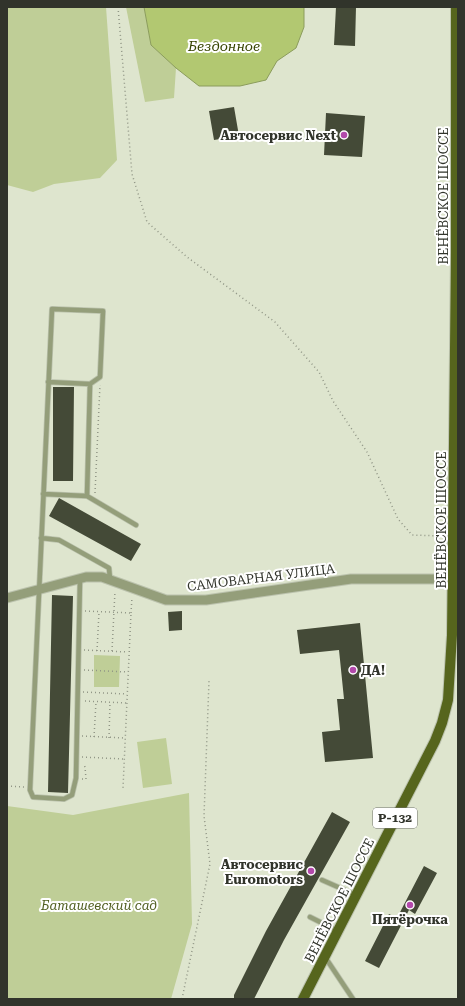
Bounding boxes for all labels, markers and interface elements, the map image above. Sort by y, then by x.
water label: Бездонное [187,38,260,54]
street label: ВЕНЁВСКОЕ ШОССЕ [436,127,451,265]
place label: Автосервис Next [220,128,337,143]
marker: Автосервис Next [339,130,349,140]
street label: ВЕНЁВСКОЕ ШОССЕ [434,451,449,589]
street label: САМОВАРНАЯ УЛИЦА [186,561,336,594]
place label: ДА! [361,663,385,678]
marker: ДА! [348,665,358,675]
road number: Р-132 [373,808,417,828]
street label: ВЕНЁВСКОЕ ШОССЕ [302,836,377,965]
place label: Автосервис Euromotors [221,857,304,887]
marker: Автосервис Euromotors [306,866,316,876]
park label: Баташевский сад [40,898,157,913]
marker: Пятёрочка [405,900,415,910]
place label: Пятёрочка [372,912,448,927]

